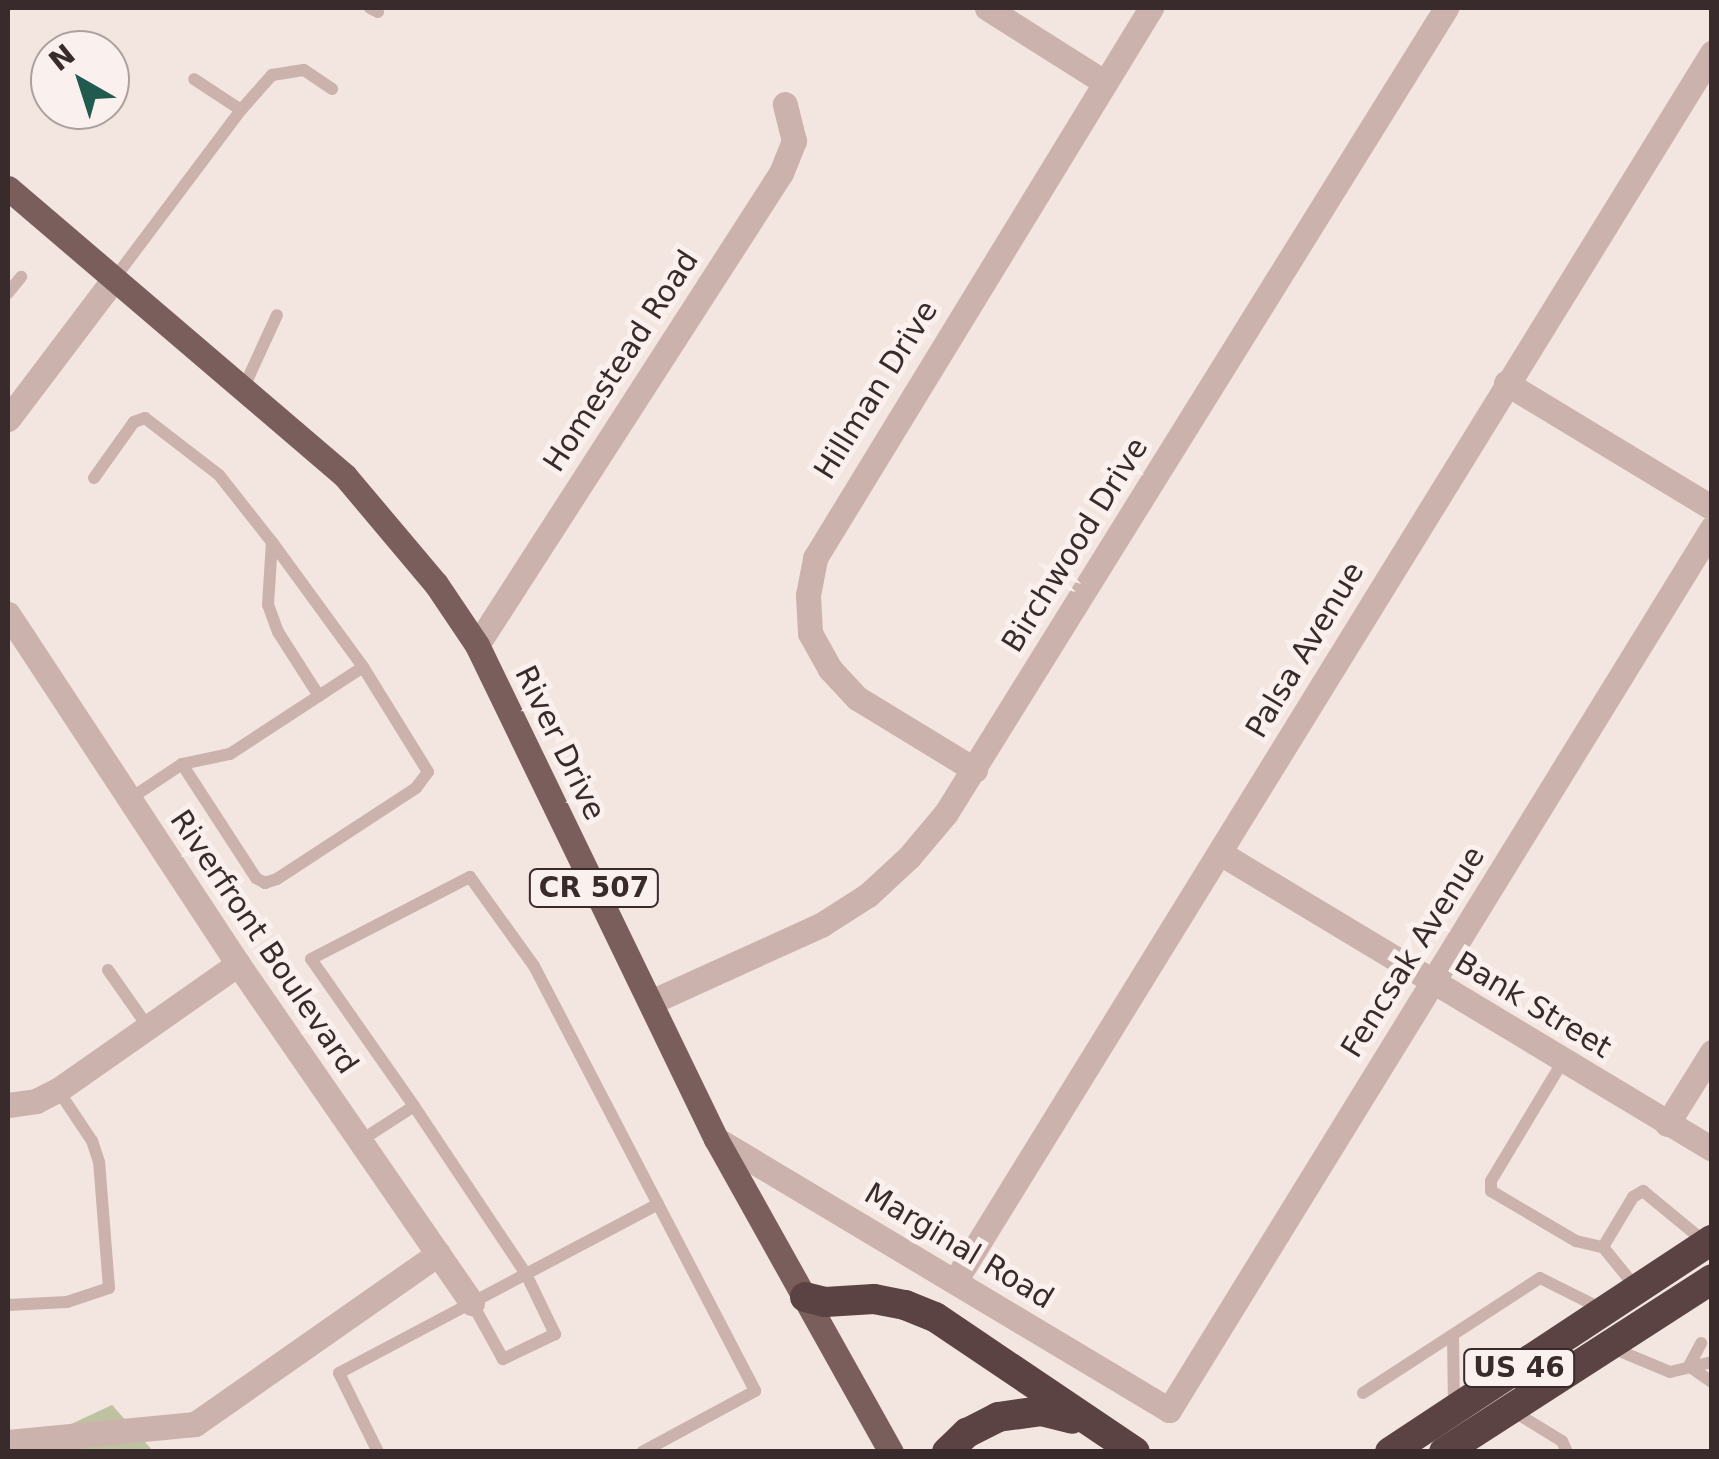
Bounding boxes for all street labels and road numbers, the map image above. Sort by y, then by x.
street label: Homestead Road [536,244,706,478]
street label: Hillman Drive [807,294,945,486]
street label: Birchwood Drive [995,431,1155,659]
street label: Palsa Avenue [1238,556,1372,744]
street label: River Drive [507,660,613,826]
street label: Riverfront Boulevard [162,803,366,1081]
street label: Fencsak Avenue [1334,840,1492,1064]
road number: CR 507 [526,865,662,911]
street label: Bank Street [1448,944,1618,1066]
street label: Marginal Road [858,1175,1060,1317]
road number: US 46 [1462,1345,1576,1391]

